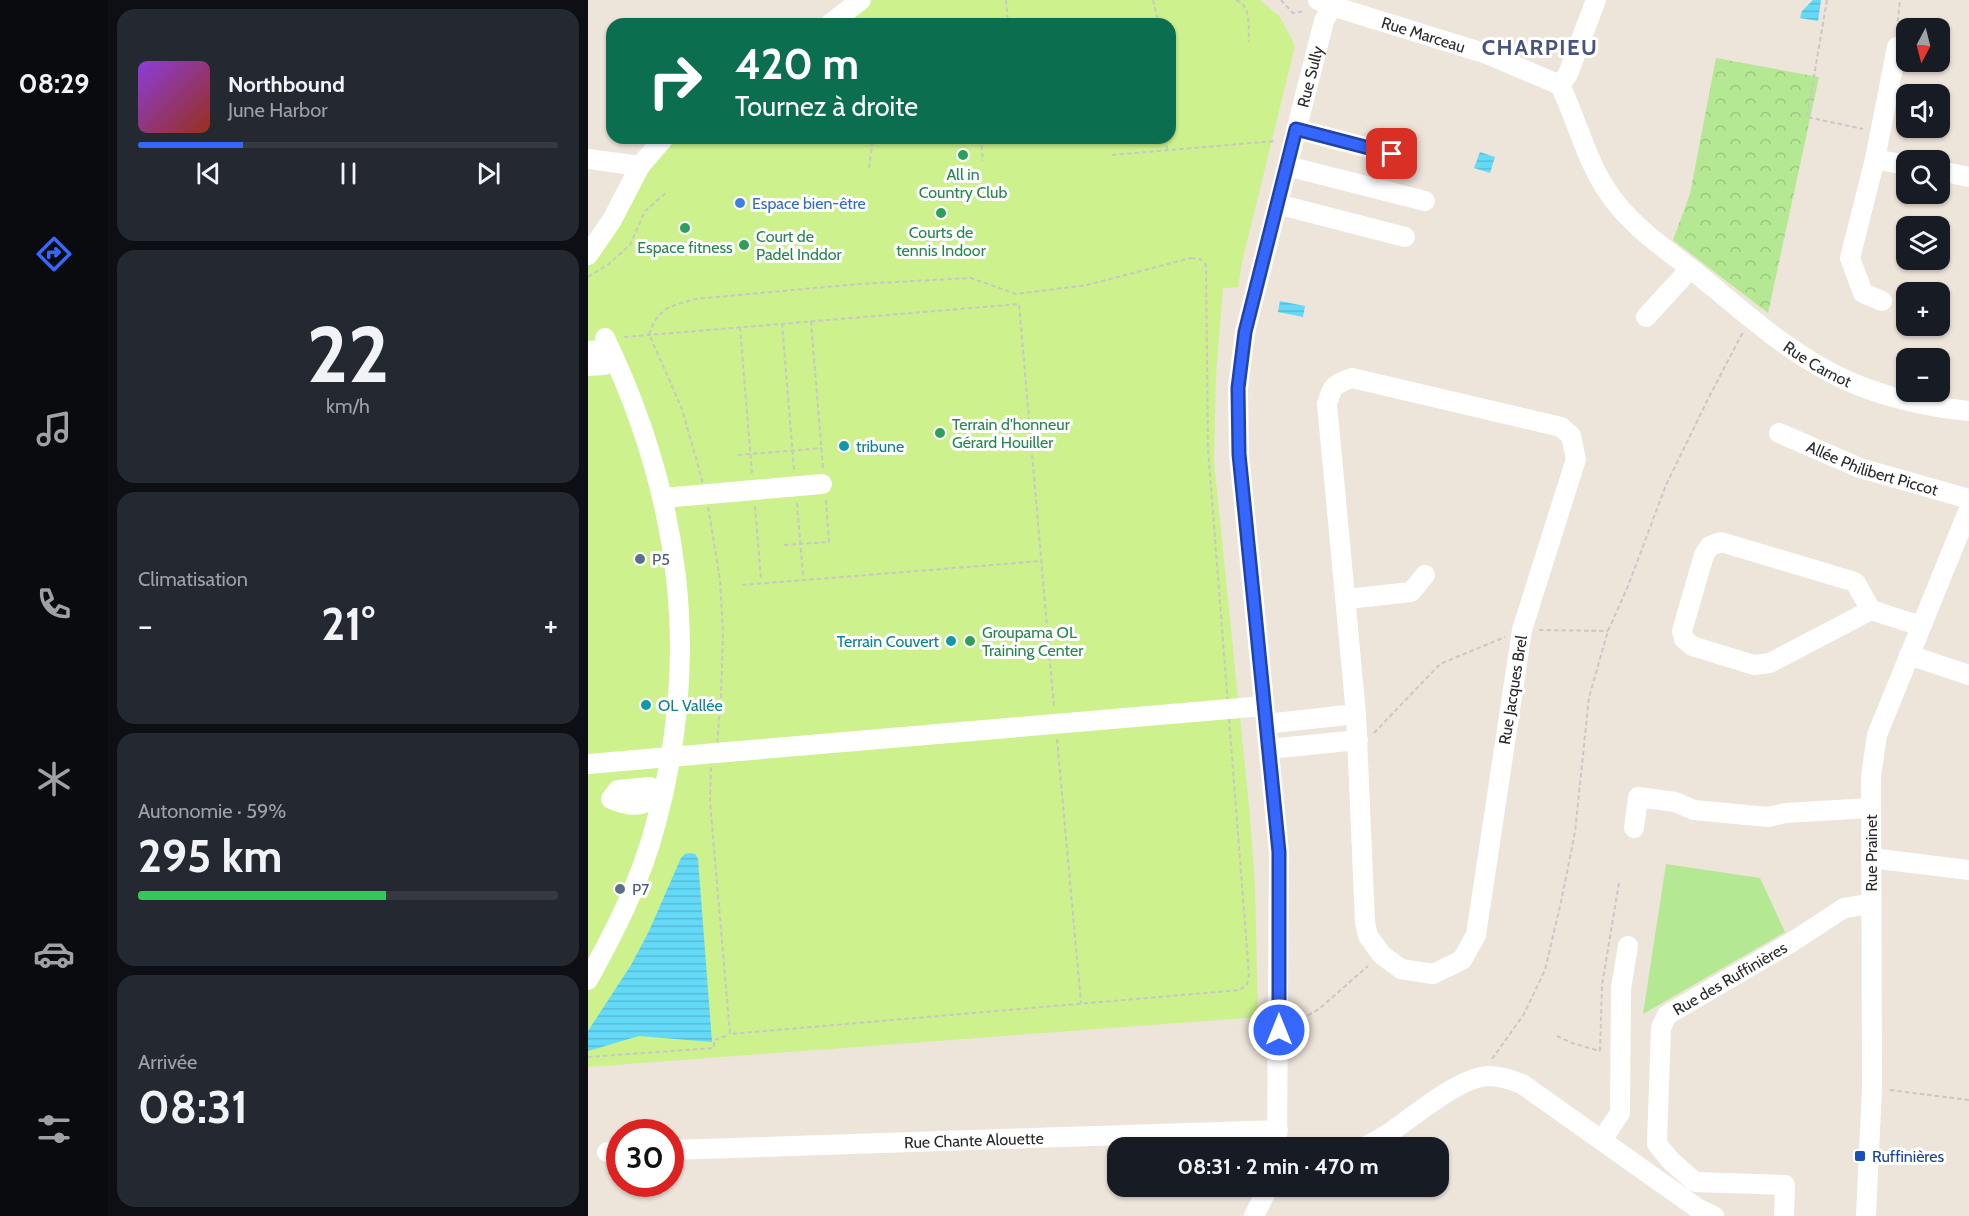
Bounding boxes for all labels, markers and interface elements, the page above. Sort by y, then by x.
street label: Rue Marceau [1379,12,1468,56]
north arrow [1896,18,1950,72]
map controls [1896,18,1950,402]
district label: CHARPIEU [1482,34,1598,61]
text: 420 m [735,38,859,90]
icon: right [636,42,714,120]
street label: Rue Sully [1293,44,1327,109]
text: 08:29 [19,67,89,100]
text: Northbound [228,71,345,98]
button: sound [1896,84,1950,138]
text: Tournez à droite [735,90,918,123]
text: June Harbor [228,98,328,122]
pin [1366,128,1417,179]
icon: arrive [1375,137,1408,170]
marker: All in Country Club [956,148,970,162]
button: search [1896,150,1950,204]
icon: previous [192,157,225,190]
icon: pause [332,157,365,190]
icon: next [472,157,505,190]
place label: All in Country Club [919,165,1007,202]
place label: Espace bien-être [752,194,866,213]
marker: Espace bien-être [733,196,747,210]
marker: Courts de tennis Indoor [934,206,948,220]
button: layers [1896,216,1950,270]
marker: Espace fitness [678,221,692,235]
place label: Courts de tennis Indoor [896,223,987,260]
place label: Court de Padel Inddor [756,227,842,264]
icon: directions [33,233,75,275]
place label: Espace fitness [637,238,733,257]
marker: Court de Padel Inddor [737,238,751,252]
button: + [1896,282,1950,336]
text: 22 [307,307,389,402]
street label: Rue Carnot [1780,337,1855,391]
button: − [1896,348,1950,402]
text: km/h [326,394,370,418]
icon: music [33,408,75,450]
place label: Terrain d'honneur Gérard Houiller [952,415,1071,452]
marker: Terrain d'honneur Gérard Houiller [933,426,947,440]
place label: tribune [856,437,904,456]
street label: Allée Philibert Piccot [1804,437,1941,499]
marker: tribune [837,439,851,453]
place label: P5 [652,550,670,569]
marker: P5 [633,552,647,566]
text: Climatisation [138,567,248,591]
icon: phone [33,583,75,625]
text: 21° [321,597,375,651]
text: − [138,605,153,645]
text: + [543,605,558,645]
place label: Groupama OL Training Center [982,623,1084,660]
place label: Terrain Couvert [837,632,940,651]
marker: Terrain Couvert [944,634,958,648]
marker: Groupama OL Training Center [963,634,977,648]
street label: Rue Jacques Brel [1495,634,1531,746]
place label: OL Vallée [658,696,723,715]
marker: OL Vallée [639,698,653,712]
icon: climate [33,758,75,800]
text: Autonomie · 59% [138,799,286,823]
street label: Rue Prainet [1862,814,1881,892]
text: 295 km [138,829,282,883]
place label: P7 [632,880,649,899]
marker: P7 [613,882,627,896]
icon: car [33,933,75,975]
street label: Rue des Ruffinières [1669,937,1791,1019]
position arrow [1247,998,1311,1062]
text: Arrivée [138,1050,197,1074]
text: 08:31 [138,1080,248,1134]
icon: filters [33,1108,75,1150]
speed limit sign: 30 [606,1119,684,1197]
street label: Rue Chante Alouette [904,1128,1044,1152]
place label: Ruffinières [1872,1147,1944,1166]
marker: Ruffinières [1853,1149,1867,1163]
text: 08:31 · 2 min · 470 m [1177,1153,1379,1180]

